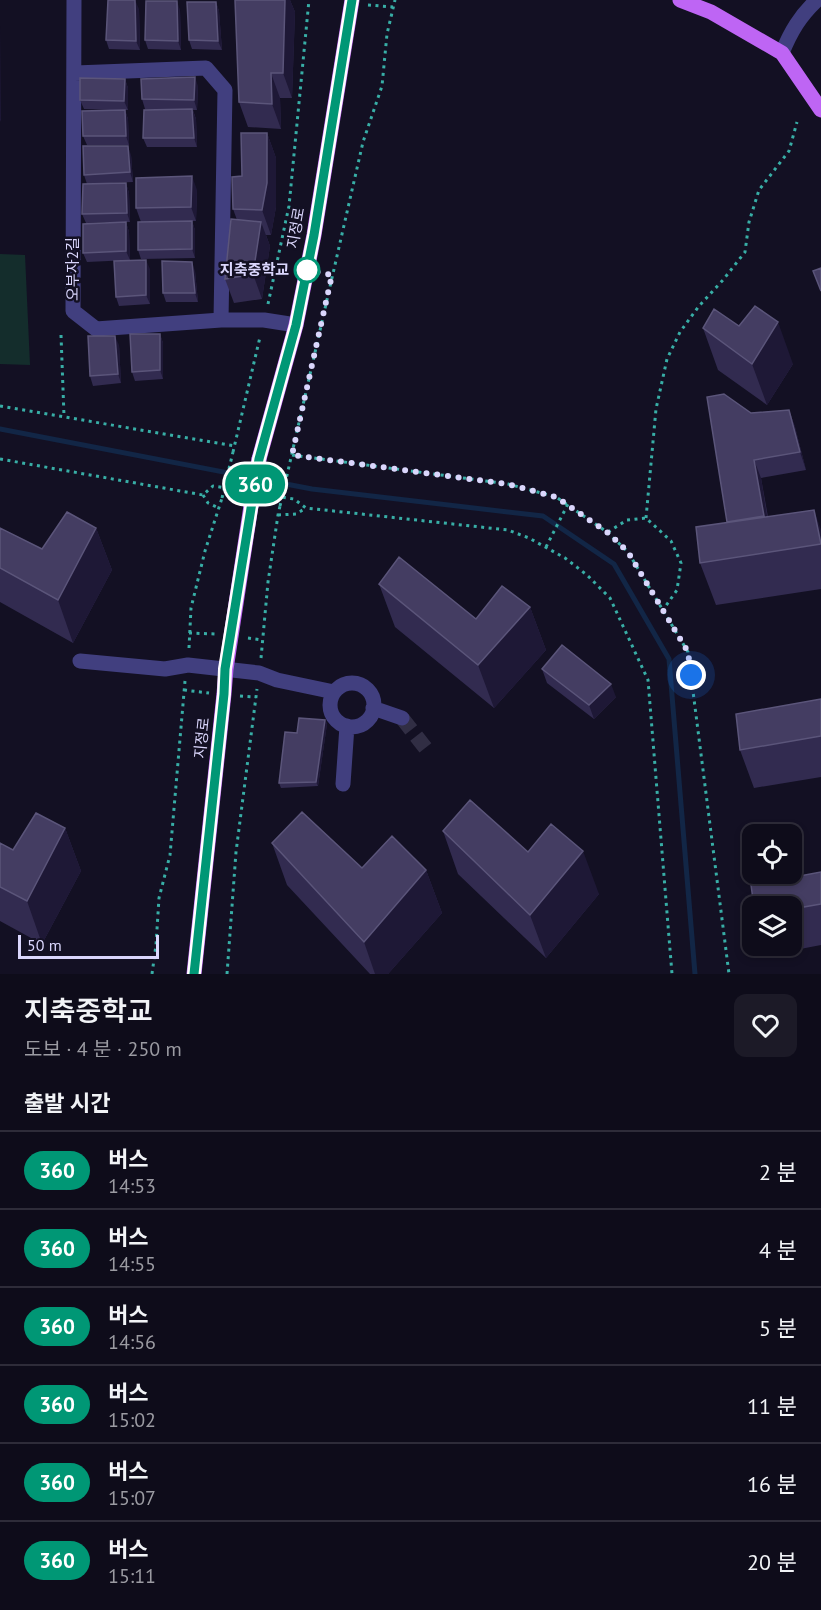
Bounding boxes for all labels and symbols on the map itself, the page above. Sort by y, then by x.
street label: 지정로 [283,206,308,250]
street label: 오부자2길 [63,237,82,301]
marker: 지축중학교 [294,257,320,283]
place label: 지축중학교 [220,260,289,279]
line badge: 360 [220,464,290,504]
your location [676,660,706,690]
street label: 지정로 [190,716,213,760]
scale bar [18,932,159,959]

